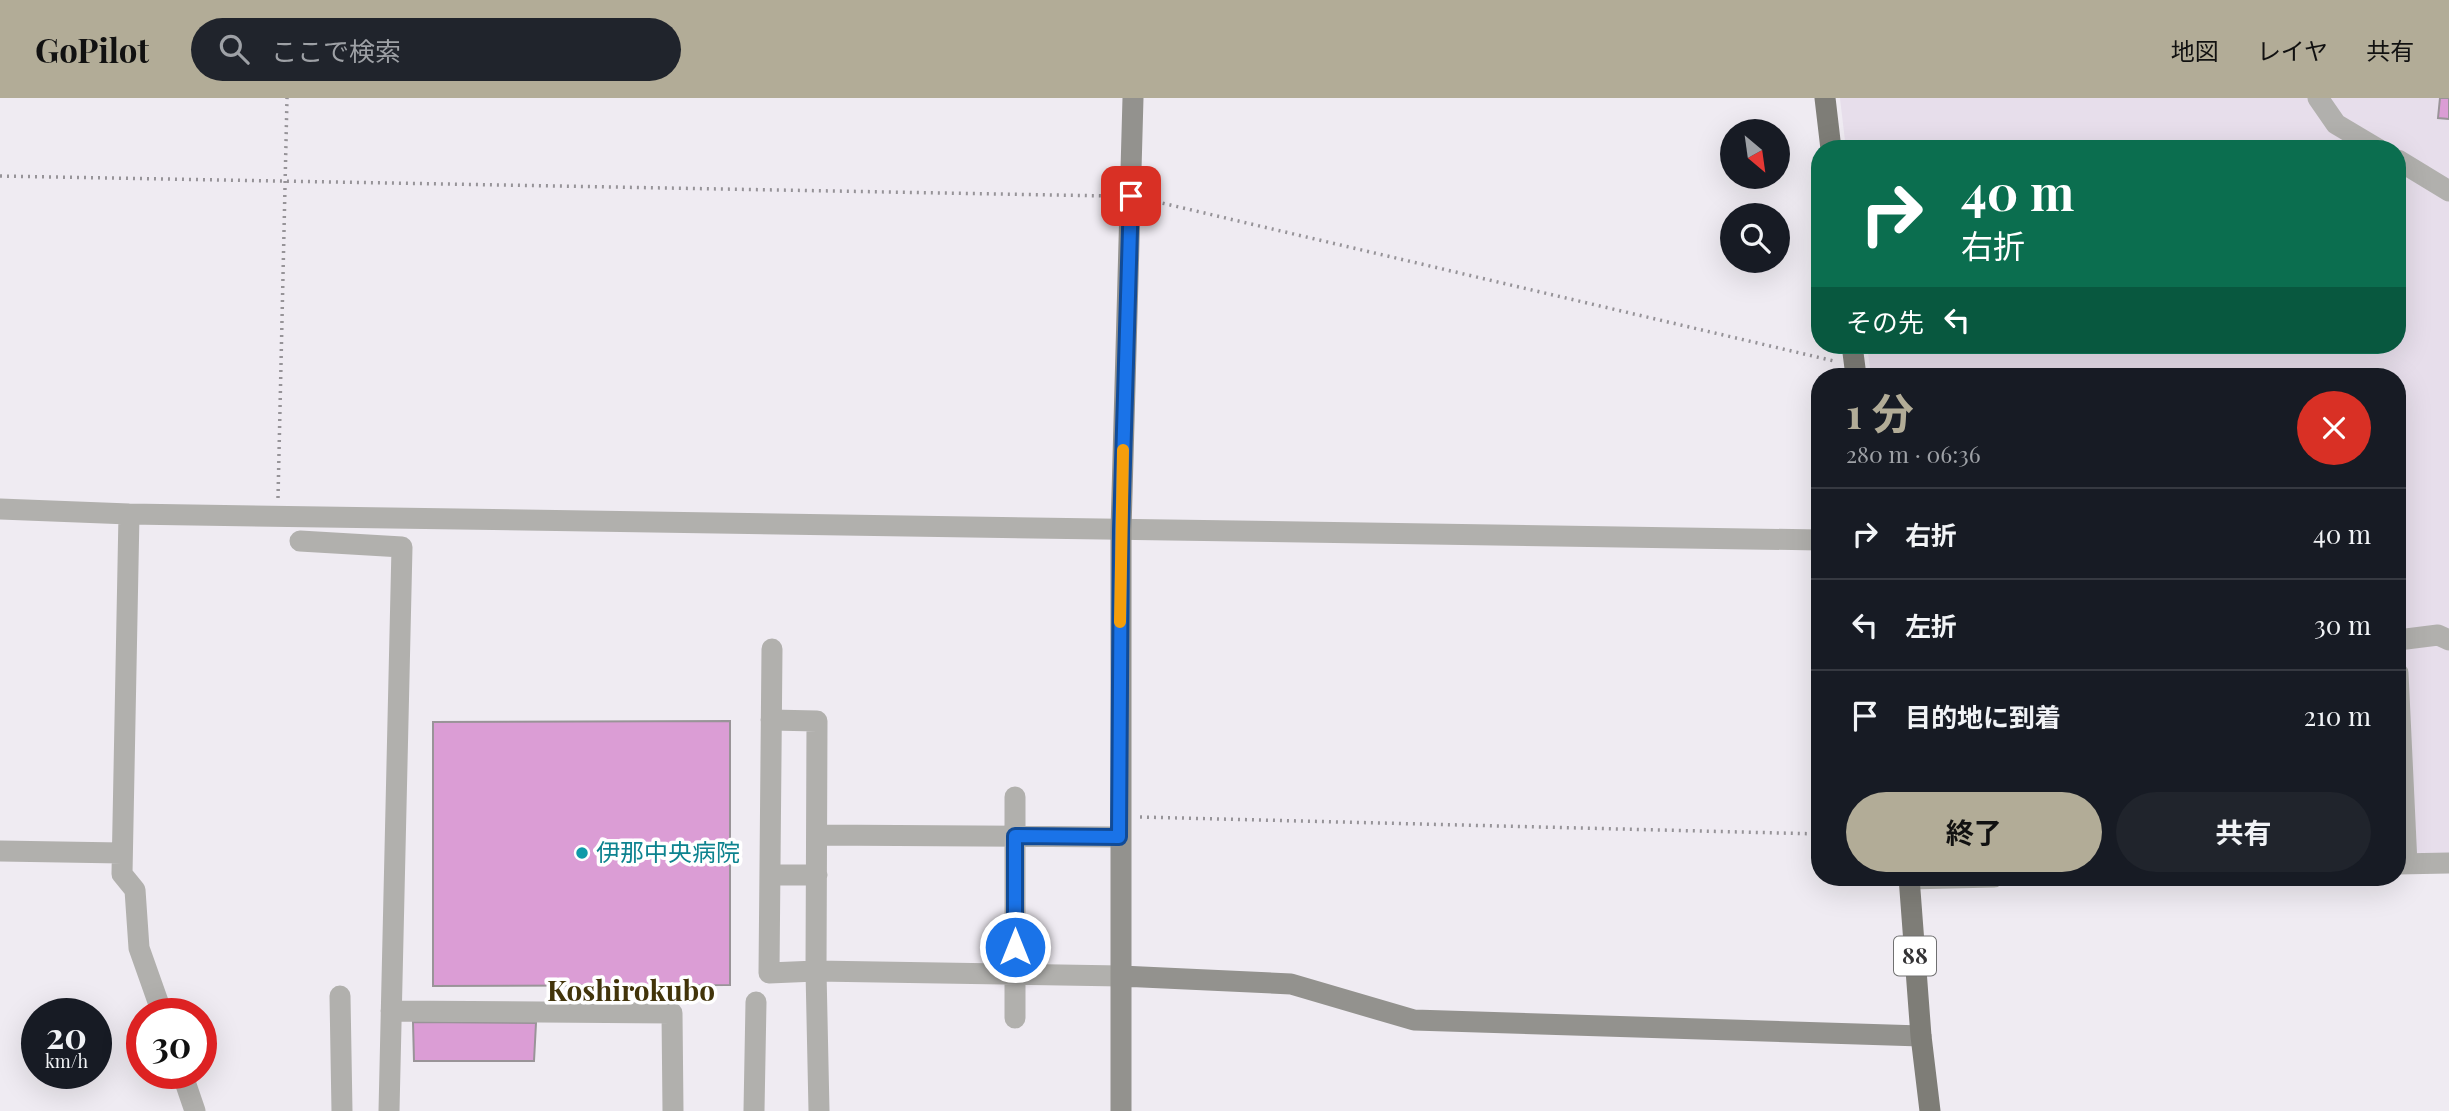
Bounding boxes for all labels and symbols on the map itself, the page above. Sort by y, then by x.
north arrow [1720,119,1790,189]
pin [1101,166,1161,226]
place label: 伊那中央病院 [596,835,740,867]
marker: 伊那中央病院 [574,845,590,861]
position arrow [978,910,1052,984]
road number: 88 [1894,936,1936,976]
district label: Koshirokubo [547,971,715,1008]
speed limit sign: 30 [126,998,217,1089]

